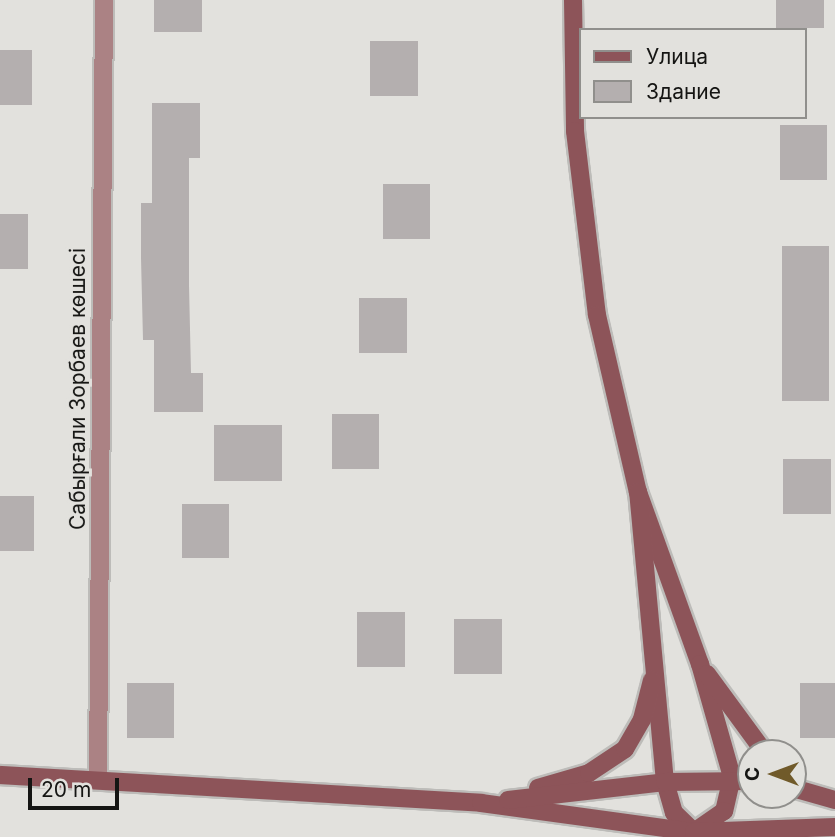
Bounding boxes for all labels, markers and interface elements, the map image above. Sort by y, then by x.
legend [580,28,807,119]
text: Улица [646,44,708,69]
text: Здание [646,79,721,104]
street label: Сабырғали Зорбаев көшесі [65,248,91,530]
north arrow [737,739,807,809]
scale bar [32,764,122,808]
text: С [741,767,764,781]
text: 20 m [41,777,91,802]

